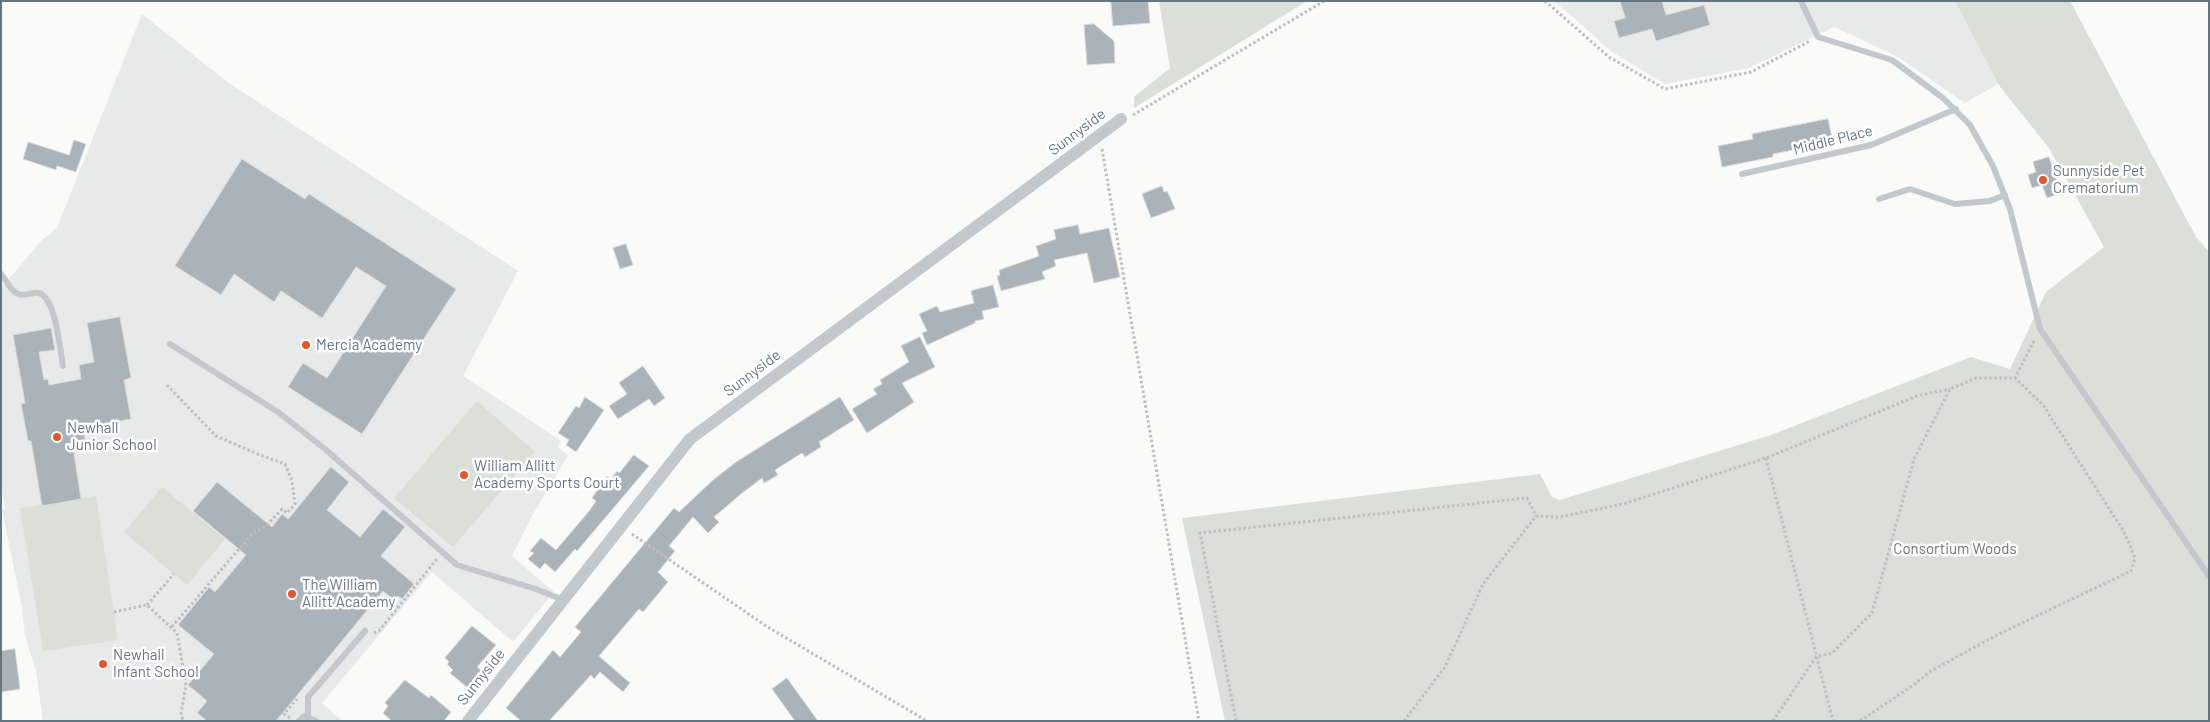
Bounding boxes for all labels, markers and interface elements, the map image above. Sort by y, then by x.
street label: Sunnyside [1045,105,1109,159]
street label: Middle Place [1791,121,1875,159]
place label: Sunnyside Pet Crematorium [2053,162,2144,197]
marker: Sunnyside Pet Crematorium [2037,174,2049,186]
place label: Mercia Academy [316,336,422,354]
marker: Mercia Academy [300,339,312,351]
street label: Sunnyside [720,346,784,400]
place label: Newhall Junior School [67,419,157,454]
marker: Newhall Junior School [51,431,63,443]
place label: William Allitt Academy Sports Court [474,457,620,492]
marker: William Allitt Academy Sports Court [458,469,470,481]
park label: Consortium Woods [1893,540,2017,558]
place label: The William Allitt Academy [302,576,395,611]
marker: The William Allitt Academy [286,588,298,600]
street label: Sunnyside [453,645,509,709]
place label: Newhall Infant School [113,646,199,681]
marker: Newhall Infant School [97,658,109,670]

